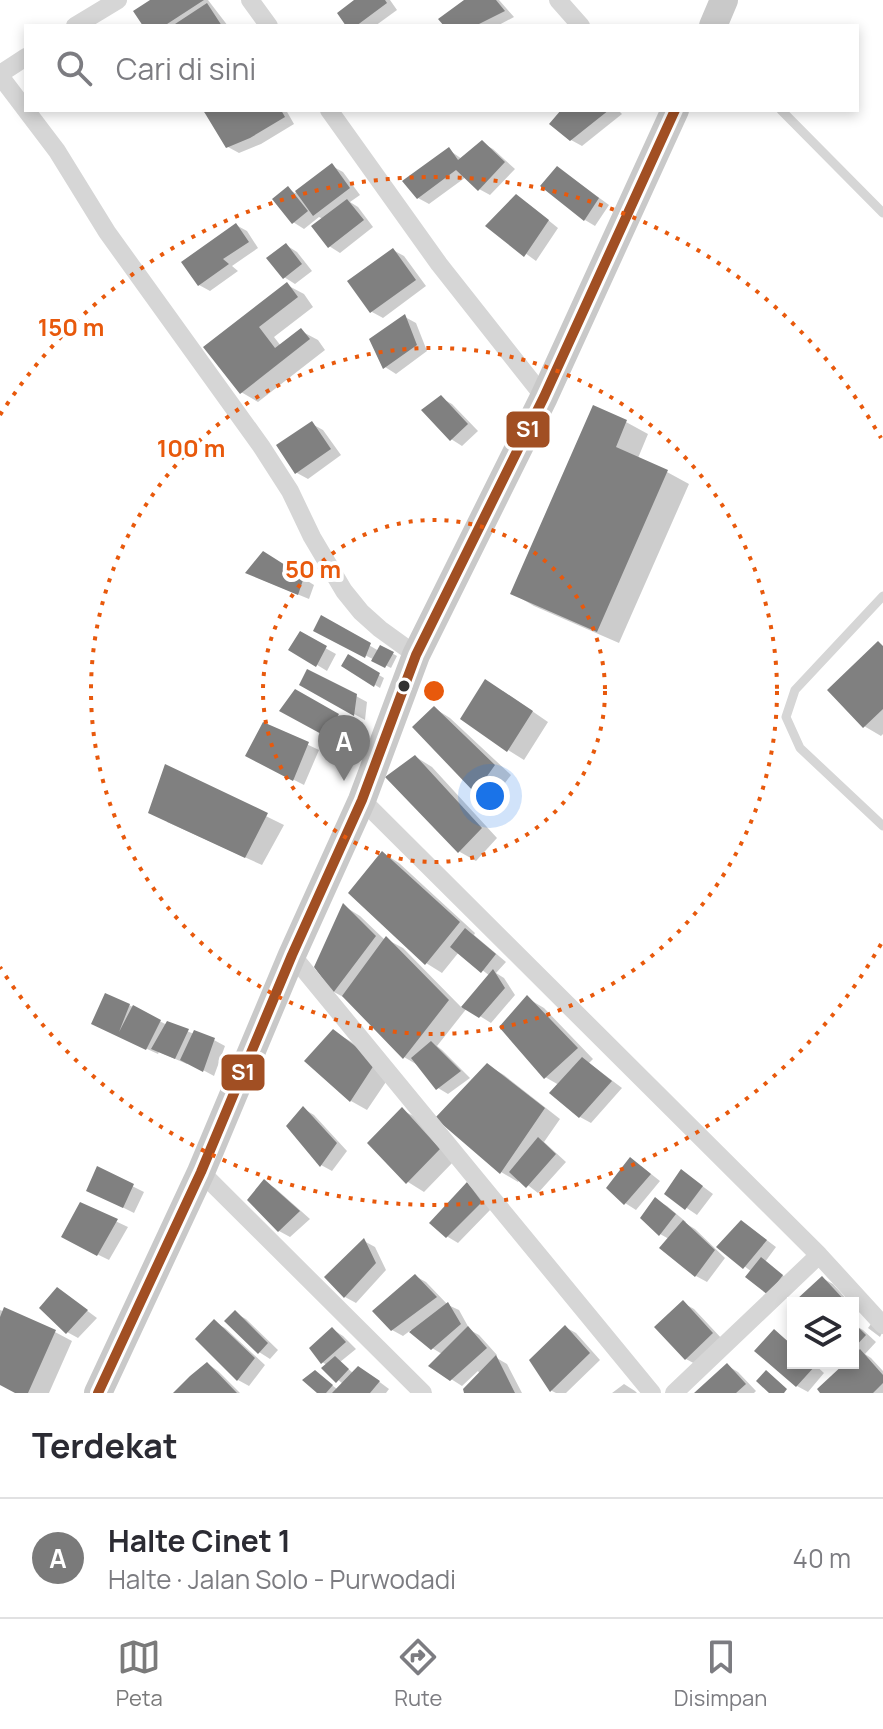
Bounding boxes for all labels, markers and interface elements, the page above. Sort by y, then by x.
search box [24,24,859,112]
icon: search [52,46,96,90]
text: Cari di sini [116,48,256,89]
text: 150 m [38,310,104,343]
line badge: S1 [505,410,551,449]
text: S1 [516,414,540,444]
text: 100 m [157,431,225,464]
text: 50 m [285,552,341,585]
centre of rings [420,677,448,705]
unlabelled marker [396,678,412,694]
pin: A [318,715,370,781]
your location [470,776,510,816]
line badge: S1 [220,1053,266,1092]
text: S1 [231,1057,255,1087]
map controls [787,1297,859,1369]
button: layers [787,1297,859,1369]
text: Terdekat [32,1422,178,1468]
text: Halte Cinet 1 [108,1520,291,1561]
text: A [49,1540,67,1576]
text: 40 m [793,1540,851,1576]
text: Halte · Jalan Solo - Purwodadi [108,1561,456,1597]
tab: Peta [116,1635,163,1713]
tab: Rute [394,1635,442,1713]
tab: Disimpan [674,1635,767,1713]

